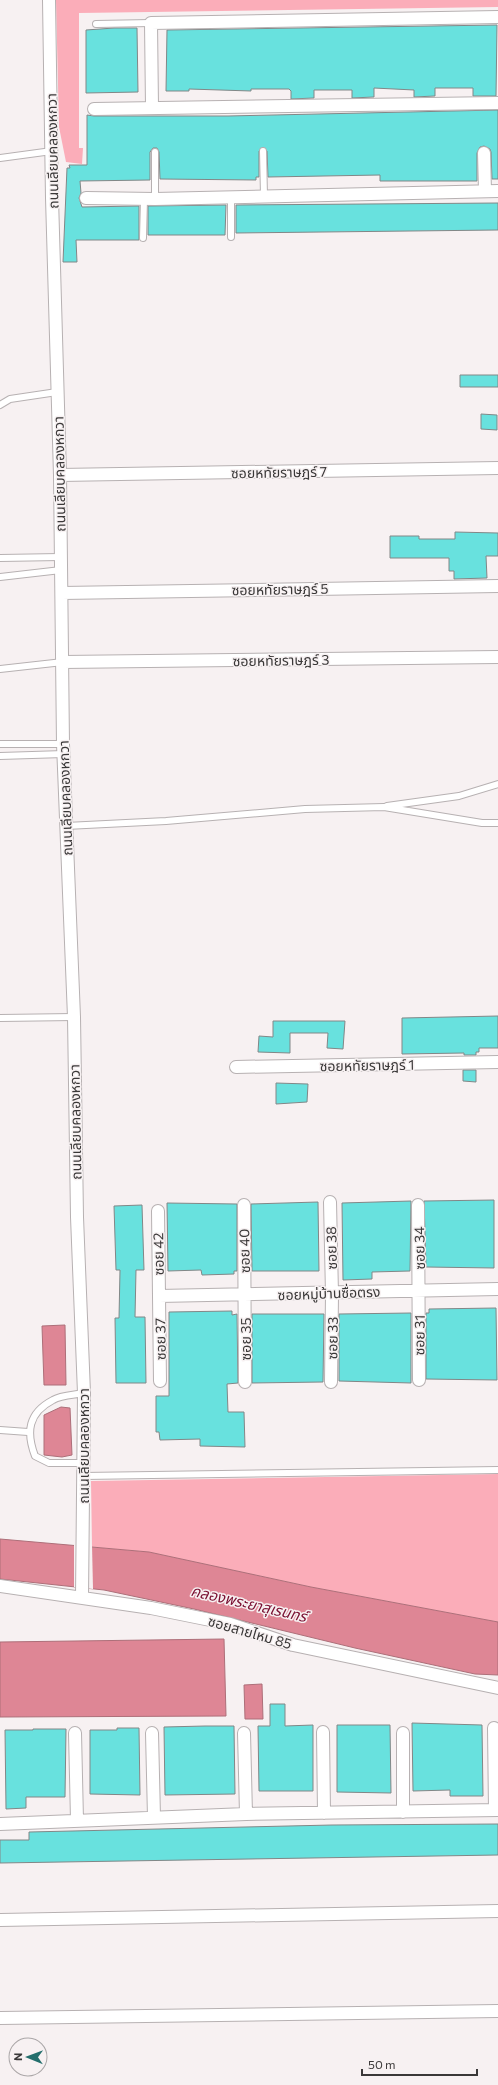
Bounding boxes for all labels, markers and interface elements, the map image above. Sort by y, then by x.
street label: ถนนเลียบคลองหกวา [42,93,62,209]
street label: ถนนเลียบคลองหกวา [49,416,69,532]
street label: ซอยหทัยราษฎร์ 7 [231,463,327,481]
street label: ซอยหทัยราษฎร์ 5 [232,580,328,598]
street label: ซอยหทัยราษฎร์ 3 [233,651,329,669]
street label: ถนนเลียบคลองหกวา [54,740,76,856]
street label: ซอยหทัยราษฎร์ 1 [320,1056,414,1074]
street label: ถนนเลียบคลองหกวา [65,1064,85,1180]
street label: ซอย 38 [322,1226,340,1270]
street label: ซอย 34 [410,1226,428,1270]
street label: ซอย 40 [235,1229,253,1273]
street label: ซอย 42 [149,1232,167,1276]
street label: ซอยหมู่บ้านซื่อตรง [277,1282,381,1304]
street label: ซอย 31 [410,1314,428,1356]
street label: ซอย 33 [323,1316,341,1360]
street label: ซอย 37 [151,1318,169,1360]
street label: ซอย 35 [237,1318,254,1360]
street label: ถนนเลียบคลองหกวา [75,1388,92,1504]
water label: คลองพระยาสุเรนทร์ [189,1581,312,1627]
street label: ซอยสายไหม 85 [206,1612,294,1652]
north arrow [8,2037,48,2077]
scale bar [362,2051,477,2077]
text: N [11,2053,24,2061]
text: 50 m [368,2057,396,2071]

